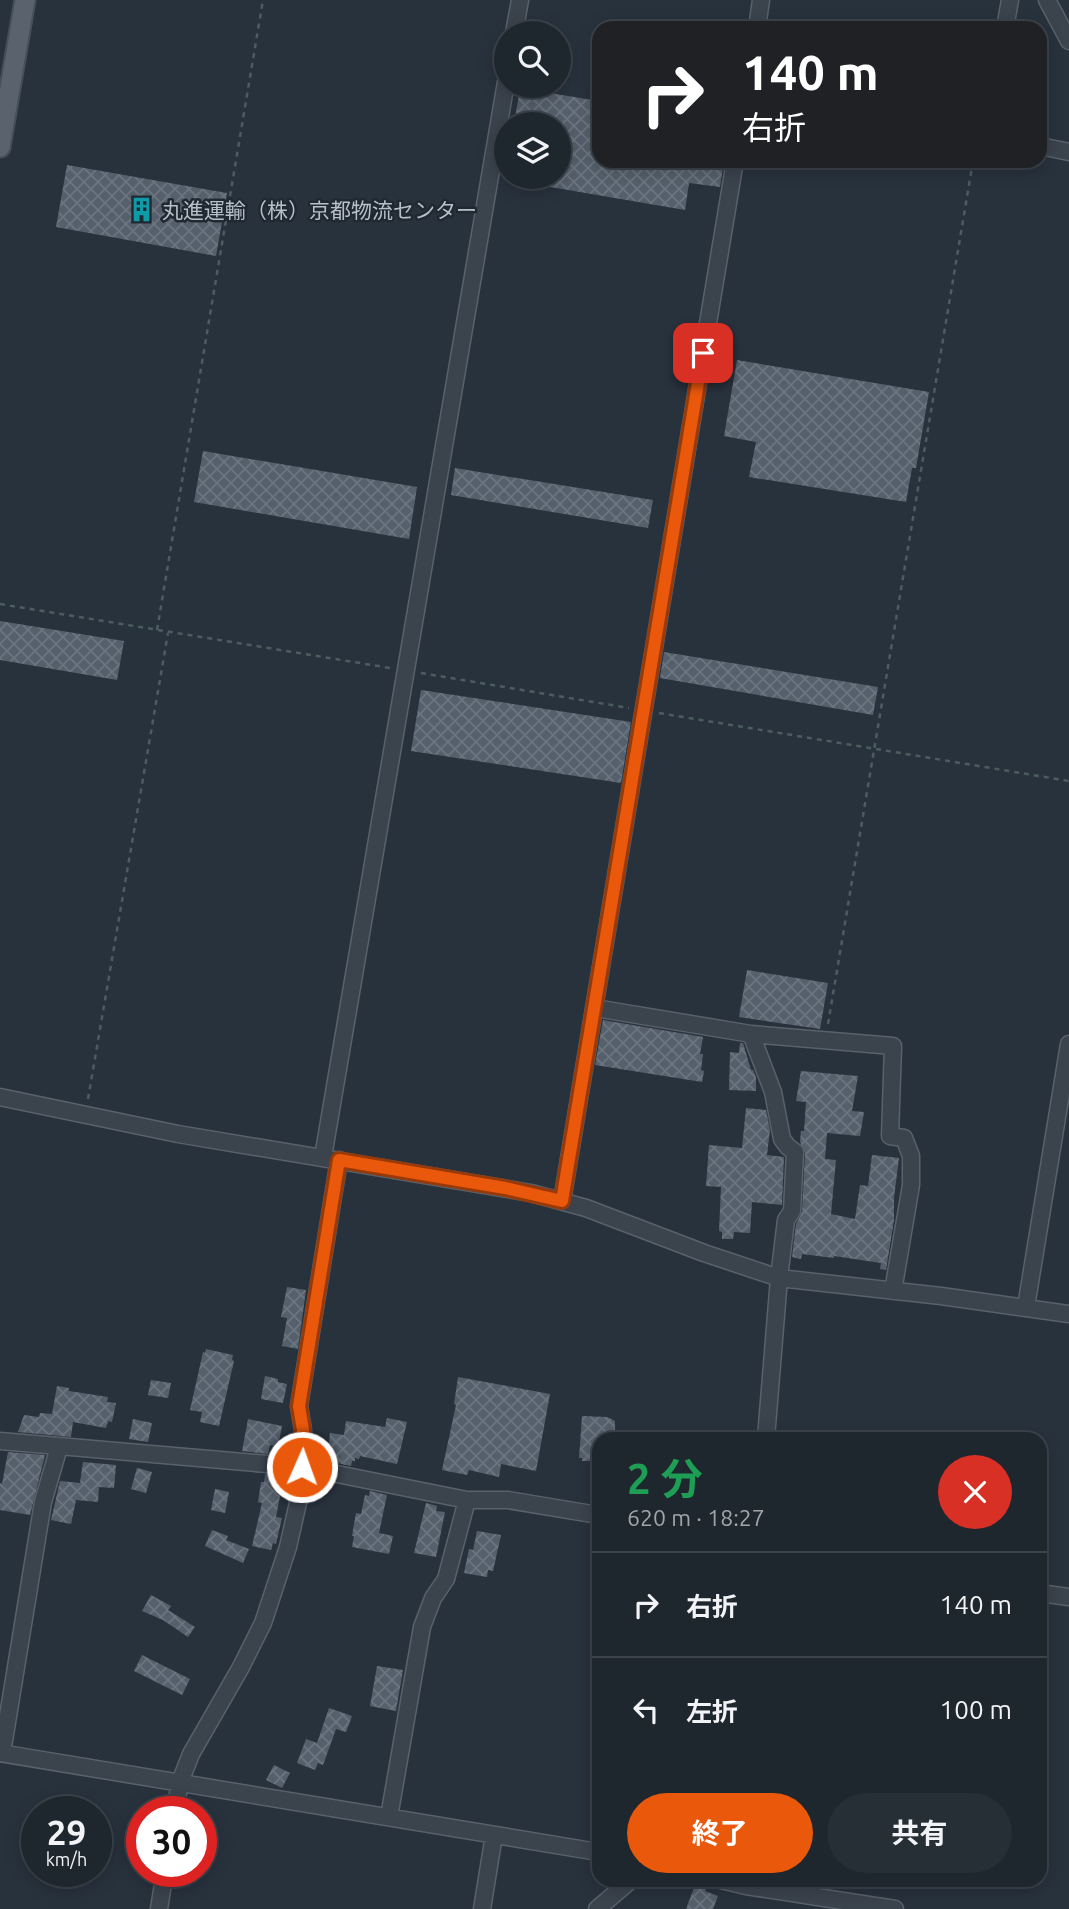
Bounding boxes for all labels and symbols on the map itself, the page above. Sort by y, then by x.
building icon: 丸進運輸（株）京都物流センター [128,196,156,224]
place label: 丸進運輸（株）京都物流センター [162,198,477,222]
pin [673,323,733,383]
position arrow [265,1430,339,1504]
speed limit sign: 30 [126,1796,217,1887]

